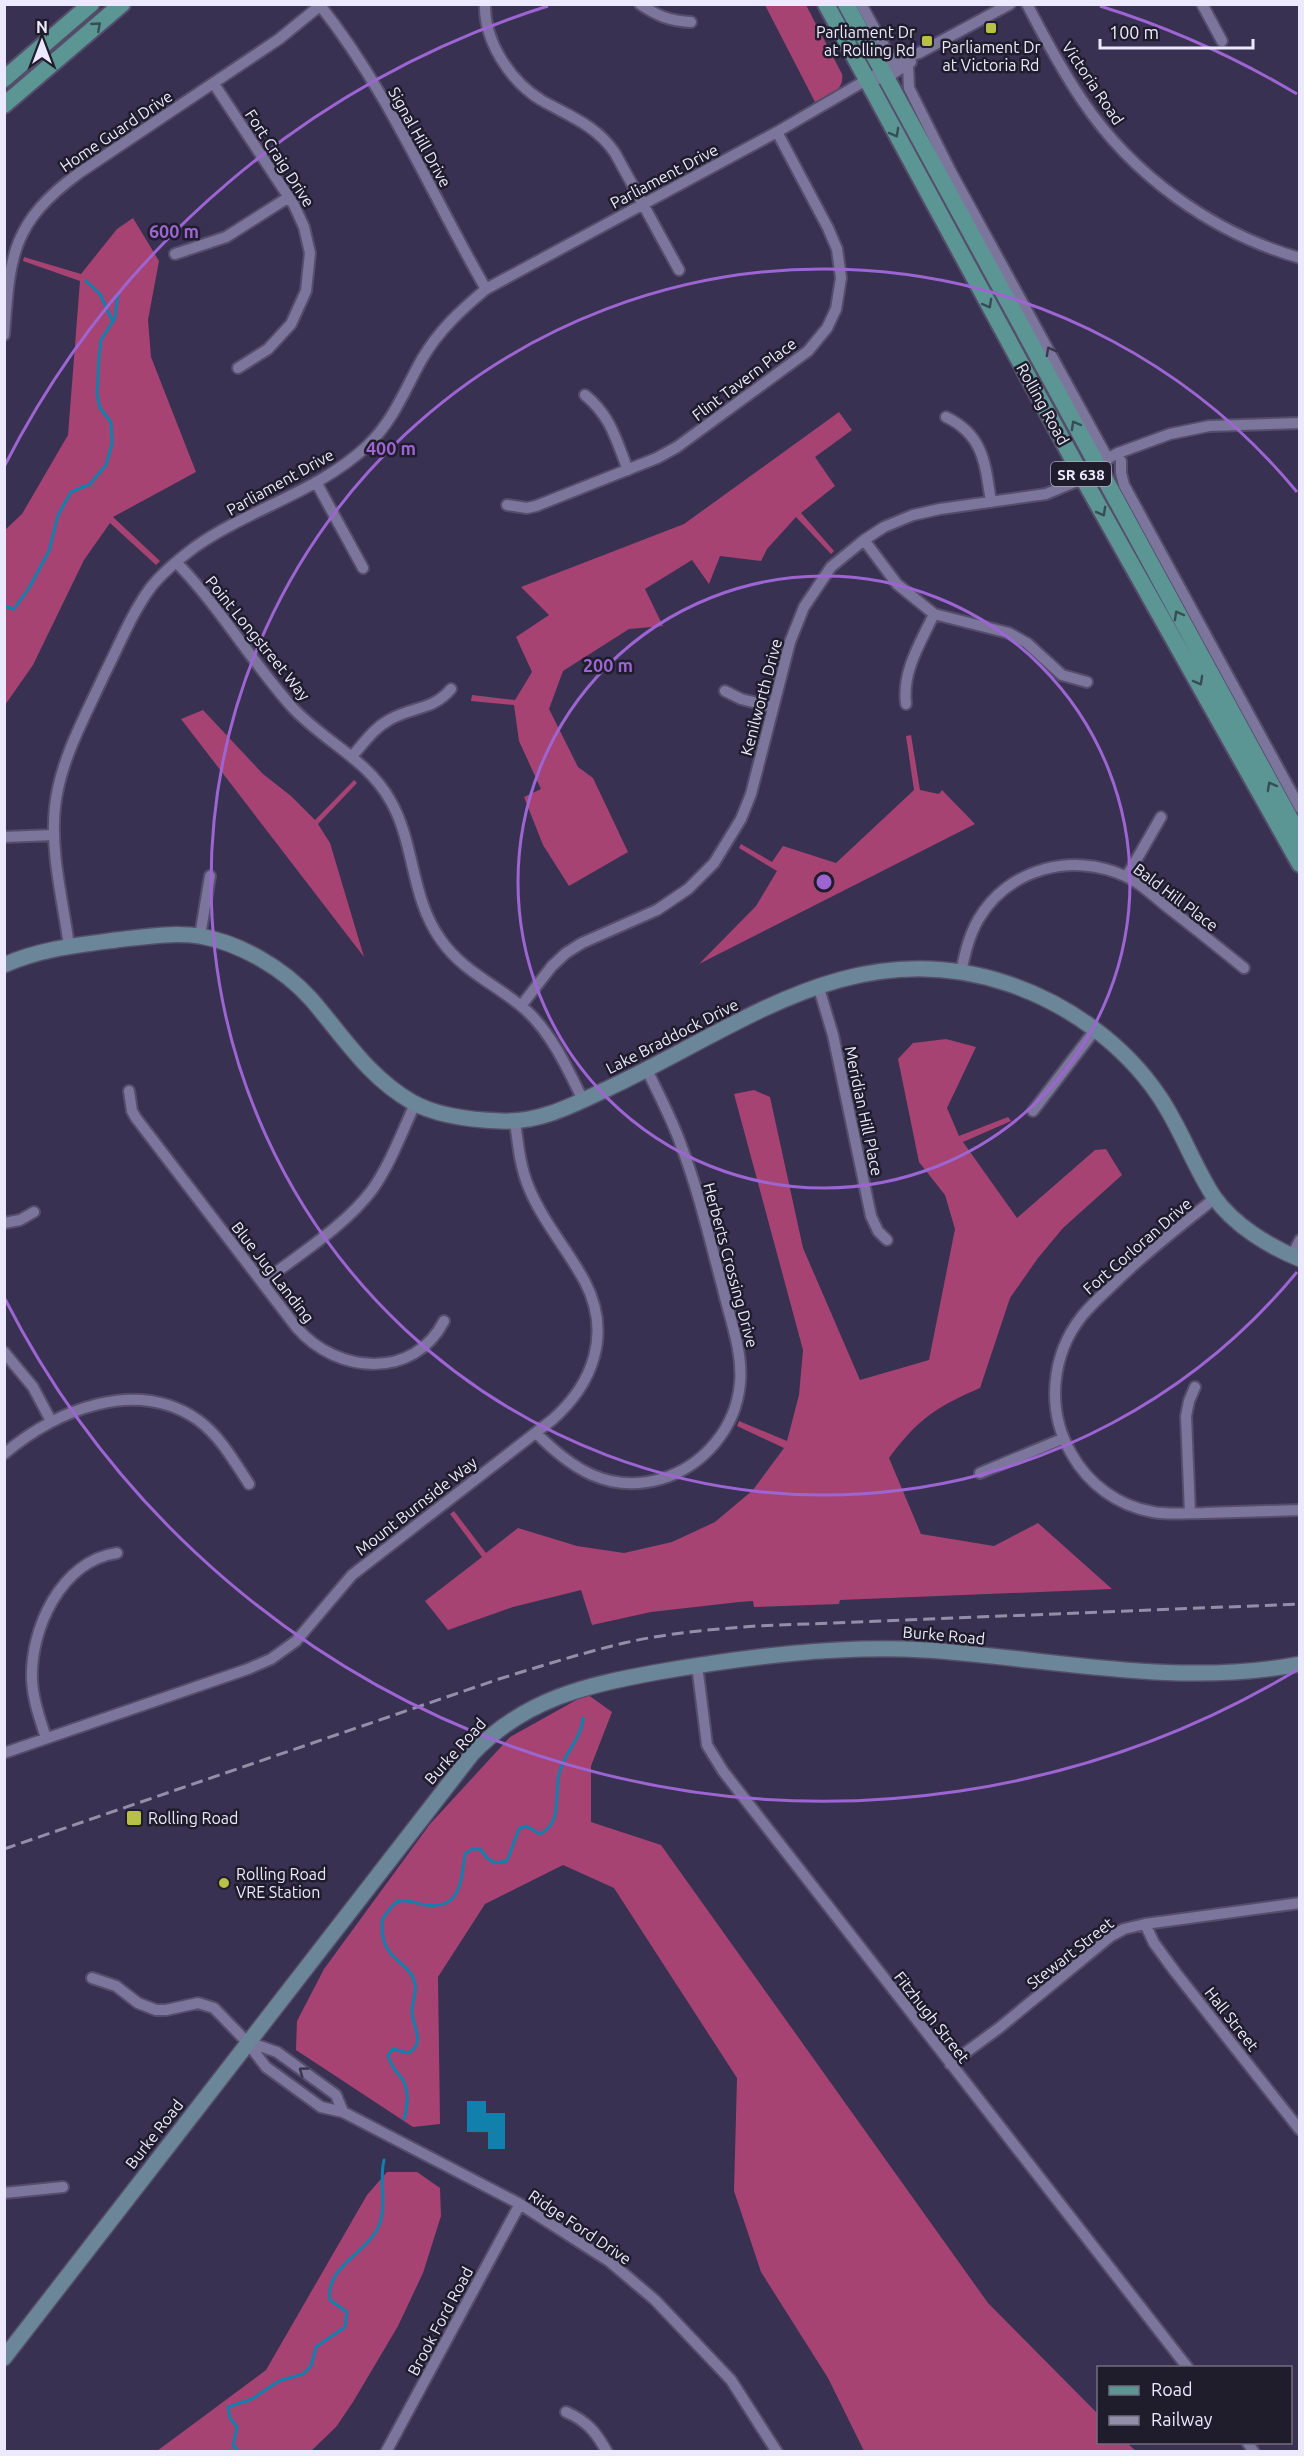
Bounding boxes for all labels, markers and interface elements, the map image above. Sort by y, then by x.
north arrow [12,12,72,72]
scale bar [1100,12,1253,50]
text: N [36,18,48,36]
marker: Parliament Dr at Victoria Rd [984,21,998,35]
one-way arrow [90,22,101,33]
text: 100 m [1109,22,1159,42]
place label: Parliament Dr at Rolling Rd [816,23,915,59]
marker: Parliament Dr at Rolling Rd [920,34,934,48]
place label: Parliament Dr at Victoria Rd [941,38,1041,74]
street label: Victoria Road [1059,38,1127,128]
street label: Signal Hill Drive [385,84,455,190]
street label: Home Guard Drive [56,87,176,175]
street label: Fort Craig Drive [242,106,318,210]
one-way arrow [888,127,899,137]
street label: Parliament Drive [607,140,721,212]
text: 600 m [149,221,199,241]
one-way arrow [981,298,992,308]
street label: Flint Tavern Place [688,334,800,424]
one-way arrow [1046,347,1057,358]
street label: Rolling Road [1013,360,1073,448]
one-way arrow [1071,421,1082,431]
text: 400 m [366,438,416,458]
street label: Parliament Drive [223,445,337,519]
road number: SR 638 [1051,462,1111,486]
one-way arrow [1095,506,1106,516]
street label: Point Longstreet Way [202,572,314,704]
one-way arrow [1174,610,1185,621]
street label: Kenilworth Drive [737,637,785,757]
text: 200 m [583,655,633,675]
one-way arrow [1191,675,1203,685]
one-way arrow [1267,782,1278,792]
street label: Bald Hill Place [1130,859,1222,935]
centre of rings [814,872,834,892]
street label: Lake Braddock Drive [603,995,741,1077]
street label: Meridian Hill Place [841,1044,887,1178]
street label: Herberts Crossing Drive [700,1181,762,1349]
street label: Fort Corloran Drive [1079,1194,1195,1298]
street label: Blue Jug Landing [228,1218,318,1326]
street label: Mount Burnside Way [352,1453,481,1559]
street label: Burke Road [902,1622,986,1648]
street label: Burke Road [421,1714,489,1788]
marker: Rolling Road [125,1809,143,1827]
place label: Rolling Road [148,1809,238,1827]
place label: Rolling Road VRE Station [236,1865,326,1901]
marker: Rolling Road VRE Station [217,1876,231,1890]
street label: Stewart Street [1023,1913,1117,1992]
street label: Fitzhugh Street [891,1968,974,2067]
street label: Hall Street [1201,1983,1263,2055]
one-way arrow [299,2067,310,2078]
street label: Burke Road [121,2096,187,2172]
street label: Ridge Ford Drive [525,2186,635,2268]
street label: Brook Ford Road [404,2264,476,2378]
legend [1097,2366,1292,2444]
text: Road [1151,2379,1193,2399]
text: Railway [1151,2409,1213,2429]

